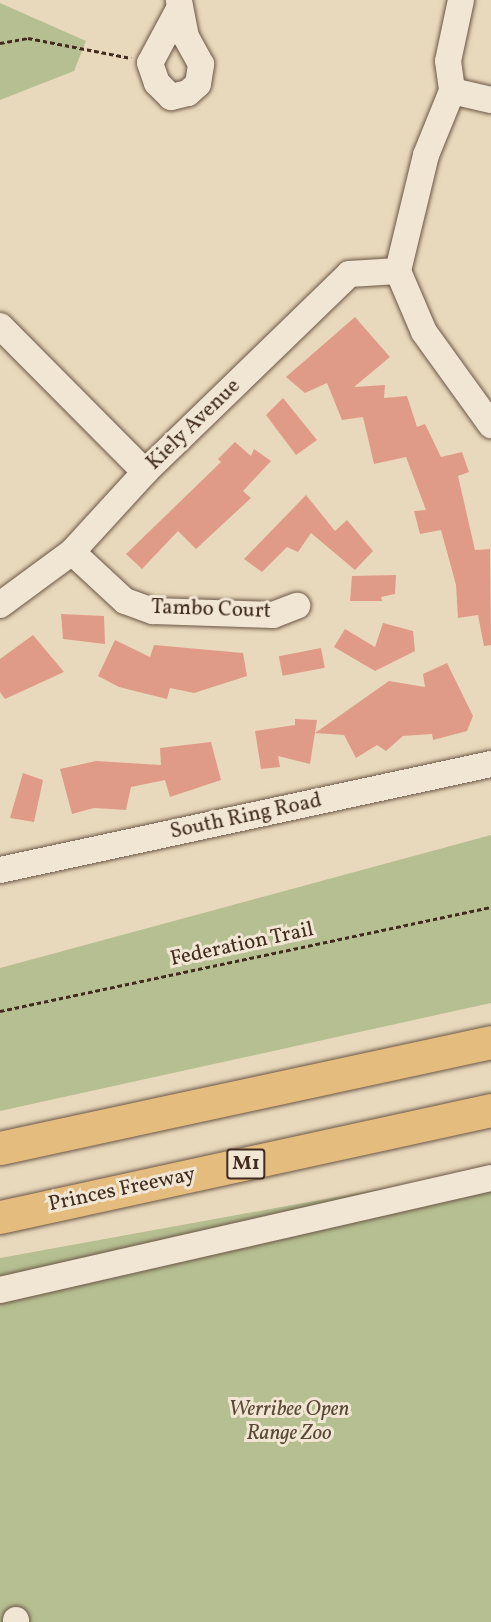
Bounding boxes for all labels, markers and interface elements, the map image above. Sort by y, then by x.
street label: Kiely Avenue [142,374,246,476]
street label: Tambo Court [151,595,271,625]
street label: South Ring Road [168,789,324,845]
street label: Federation Trail [168,917,316,973]
road number: M1 [225,1147,267,1181]
street label: Princes Freeway [46,1162,198,1218]
park label: Werribee Open Range Zoo [229,1397,349,1447]

